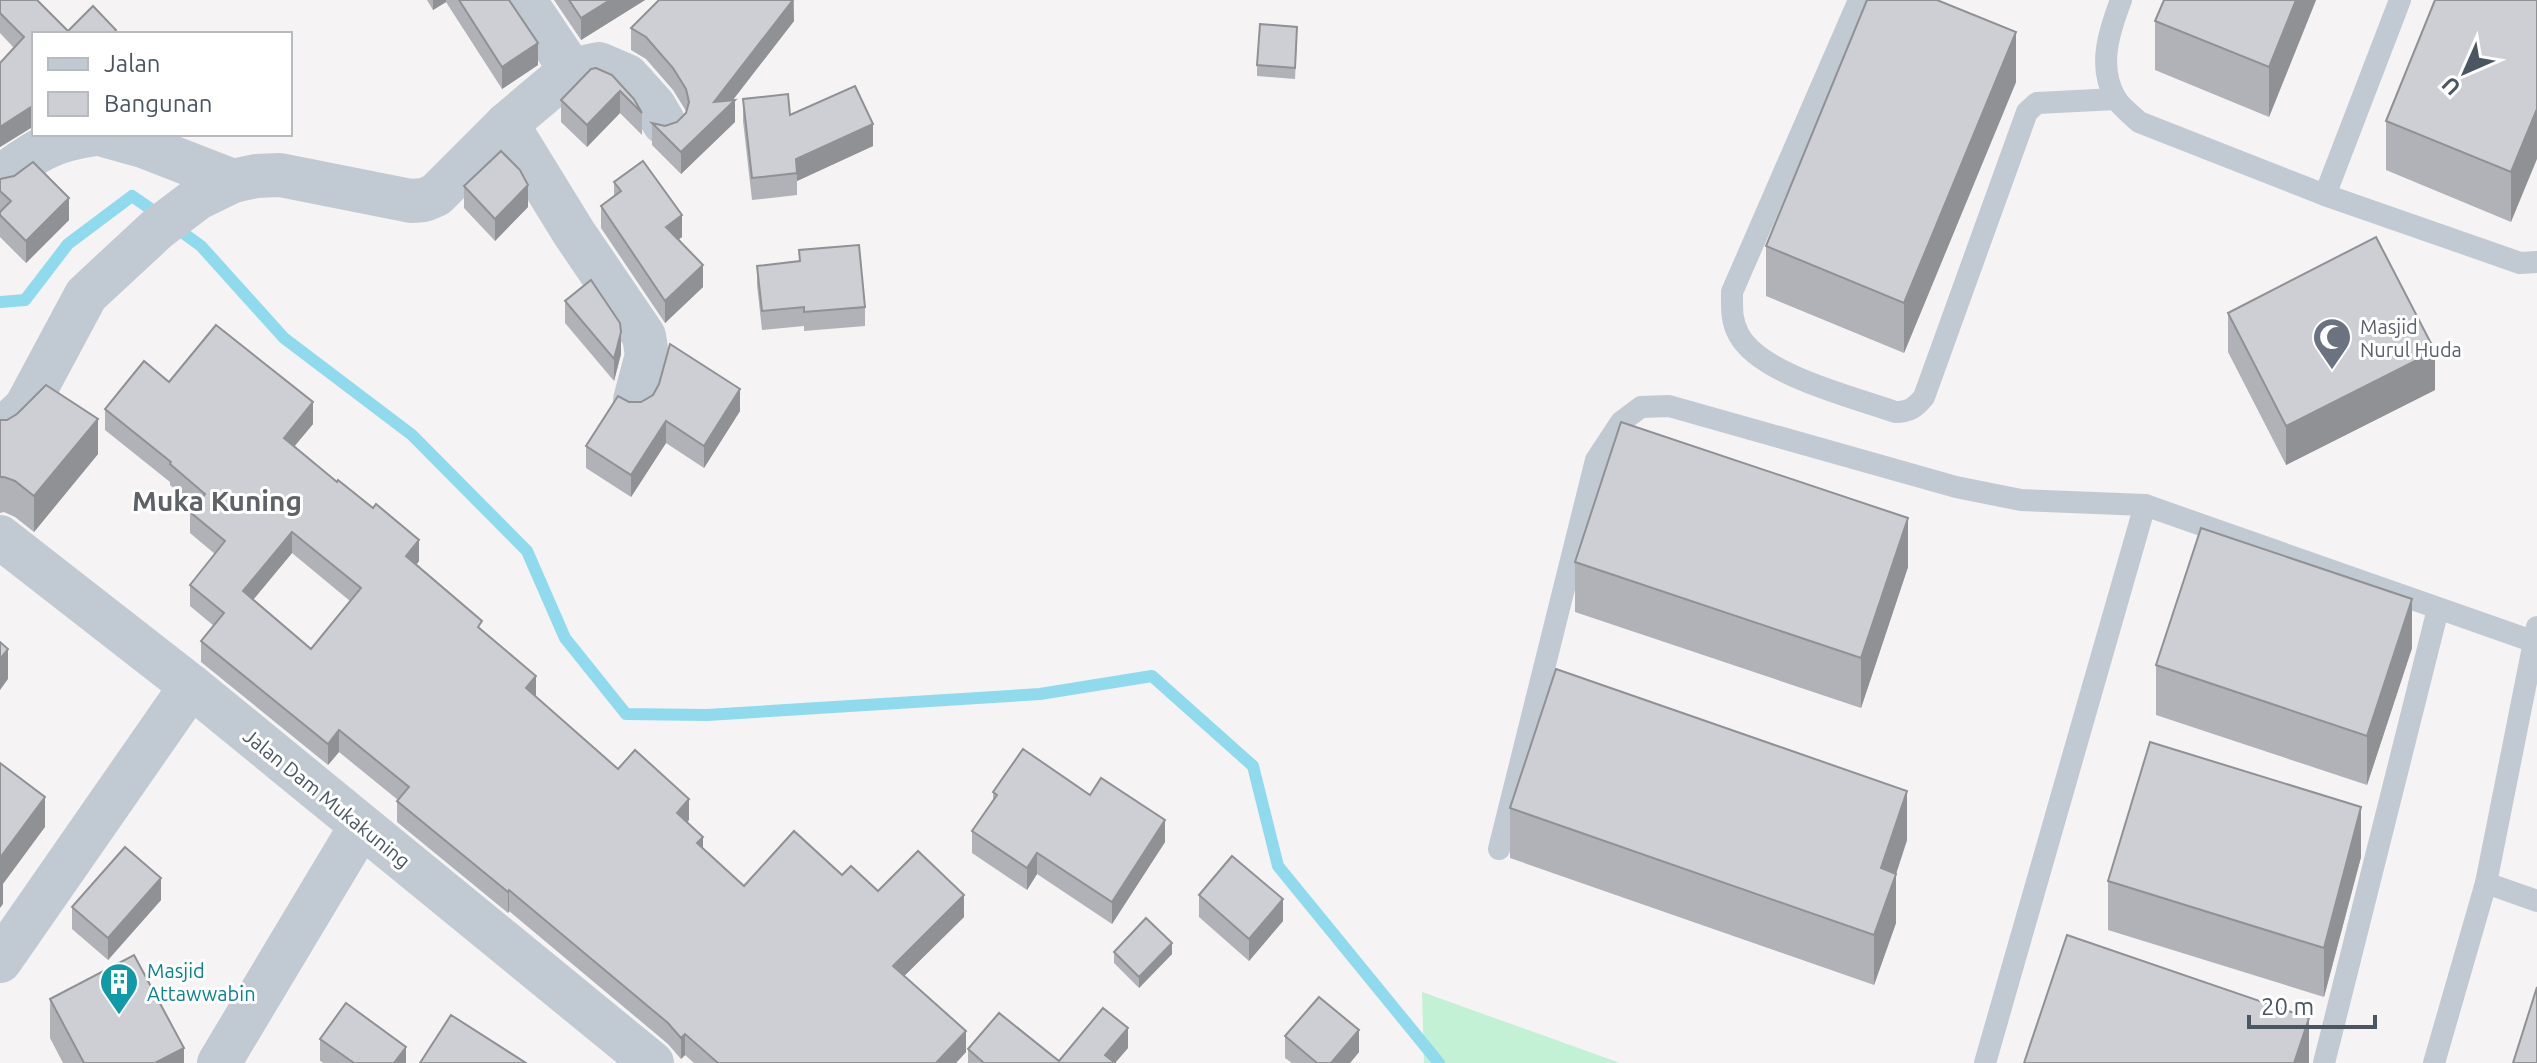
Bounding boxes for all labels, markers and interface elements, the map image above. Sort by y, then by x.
legend [32,32,292,136]
north arrow [2425,32,2505,112]
text: Jalan [104,50,161,77]
text: U [2436,72,2465,101]
text: Bangunan [104,90,213,117]
place label: Masjid Nurul Huda [2360,315,2462,361]
mosque icon: Masjid Nurul Huda [2311,316,2353,371]
district label: Muka Kuning [132,485,302,516]
street label: Jalan Dam Mukakuning [239,724,415,872]
place label: Masjid Attawwabin [147,959,256,1005]
building icon: Masjid Attawwabin [98,961,140,1016]
scale bar [2249,979,2375,1029]
text: 20 m [2261,993,2314,1020]

